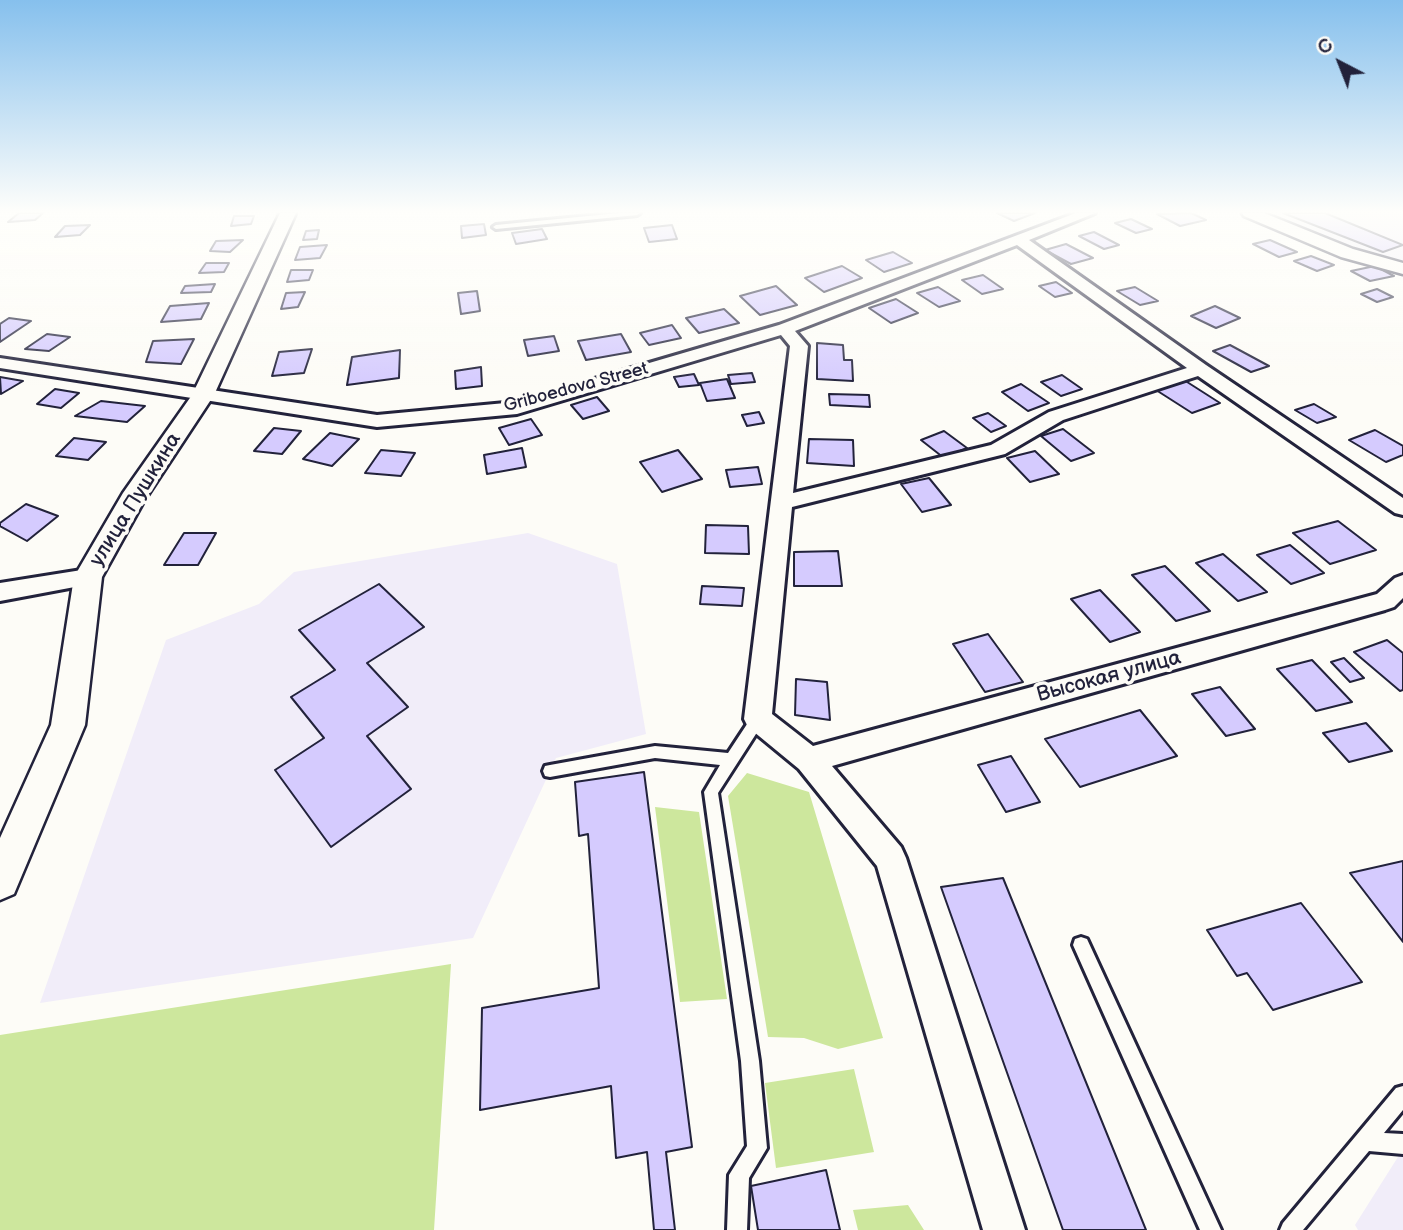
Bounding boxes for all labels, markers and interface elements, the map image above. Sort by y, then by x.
north arrow [1305,28,1375,98]
text: С [1313,34,1338,60]
street label: Griboedova Street [501,358,651,418]
street label: улица Пушкина [85,429,187,571]
street label: Высокая улица [1034,646,1184,708]

